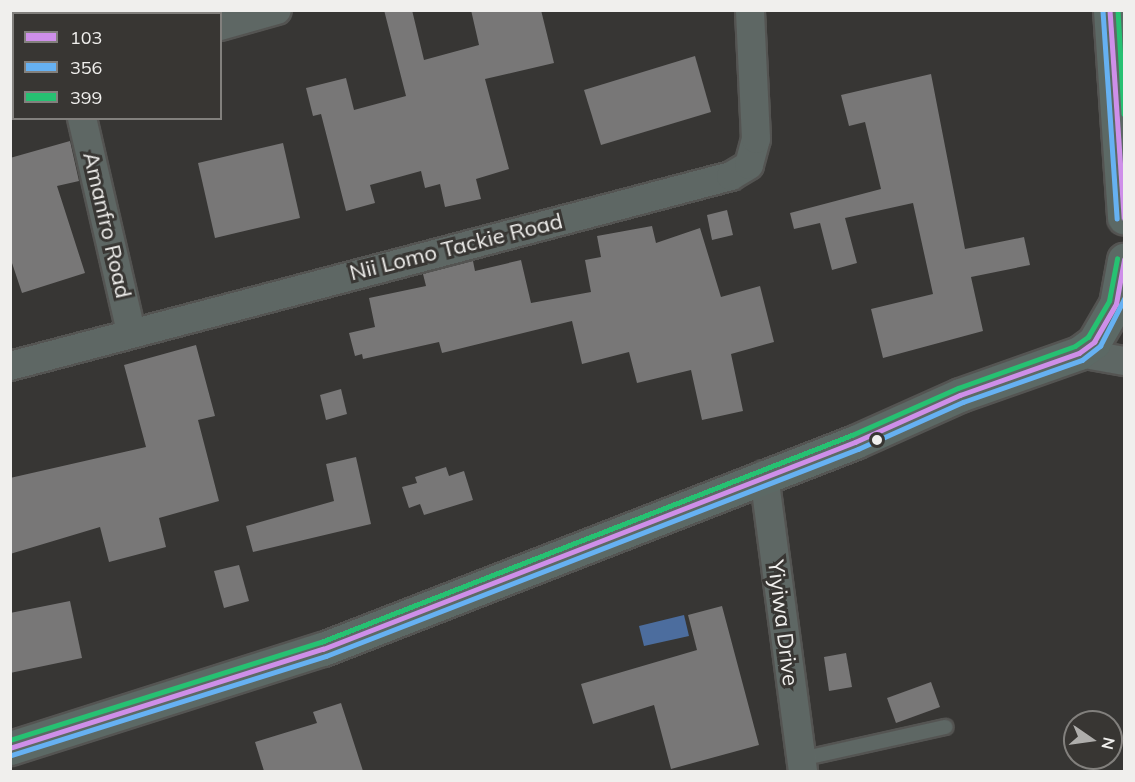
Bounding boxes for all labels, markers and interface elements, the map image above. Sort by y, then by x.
legend [12,12,222,120]
text: 103 [70,26,102,49]
text: 356 [70,56,102,79]
text: 399 [70,86,102,109]
street label: Amanfro Road [77,149,137,301]
street label: Nii Lomo Tackie Road [347,208,565,286]
unlabelled marker [871,434,883,446]
street label: Yiyiwa Drive [762,559,804,687]
north arrow [1063,710,1123,770]
text: N [1097,735,1120,752]

